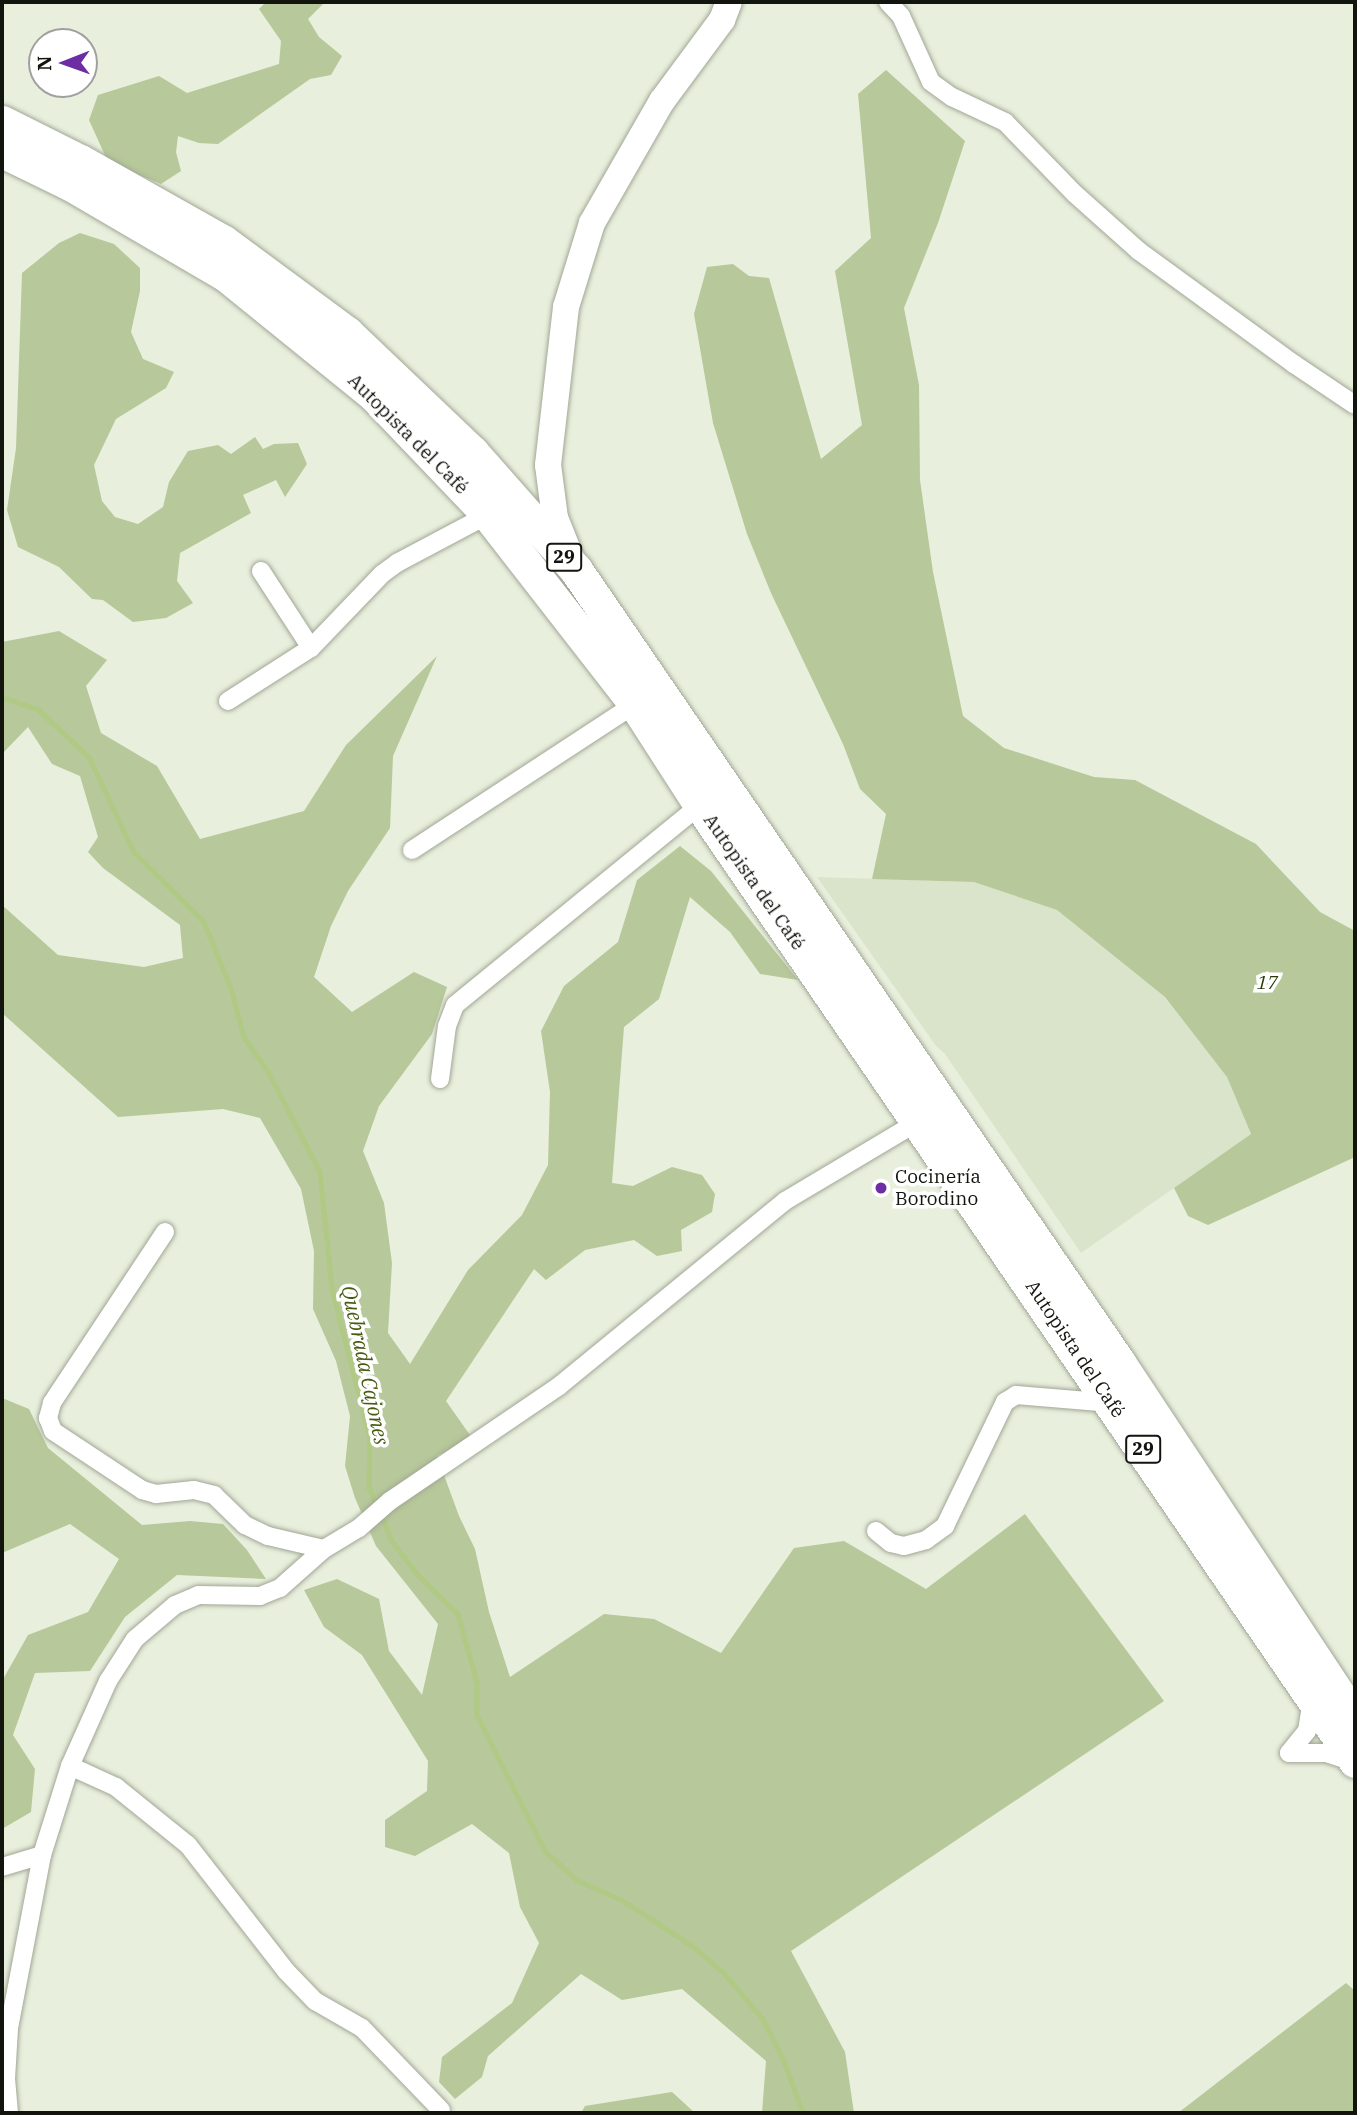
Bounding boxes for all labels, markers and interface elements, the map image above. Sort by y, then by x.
north arrow [28,28,98,98]
text: N [32,56,56,71]
street label: Autopista del Café [343,369,473,499]
road number: 29 [545,542,583,572]
street label: Autopista del Café [699,810,809,954]
park label: 17 [1257,972,1277,994]
place label: Cocinería Borodino [895,1166,981,1210]
marker: Cocinería Borodino [873,1180,889,1196]
street label: Autopista del Café [1021,1276,1129,1422]
water label: Quebrada Cajones [337,1283,395,1447]
road number: 29 [1124,1434,1162,1464]

